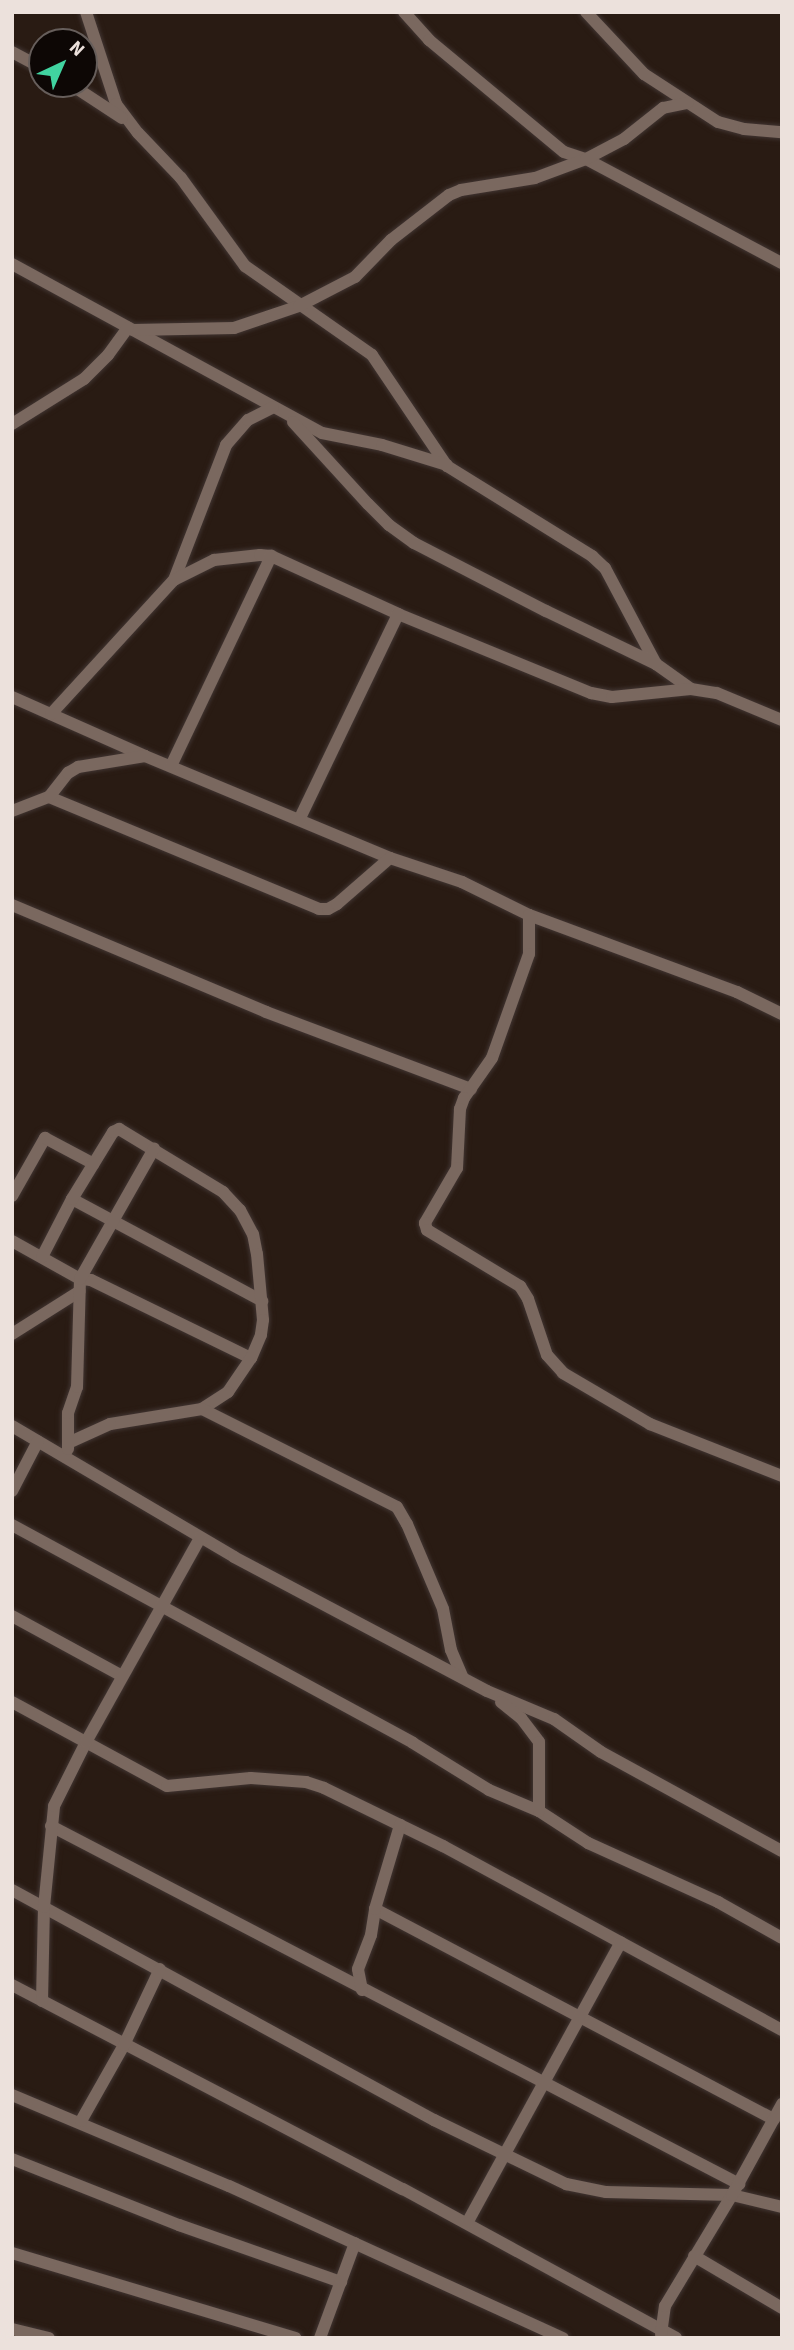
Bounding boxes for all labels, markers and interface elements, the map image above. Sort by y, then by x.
north arrow [28,28,98,98]
text: N [63,35,90,63]

